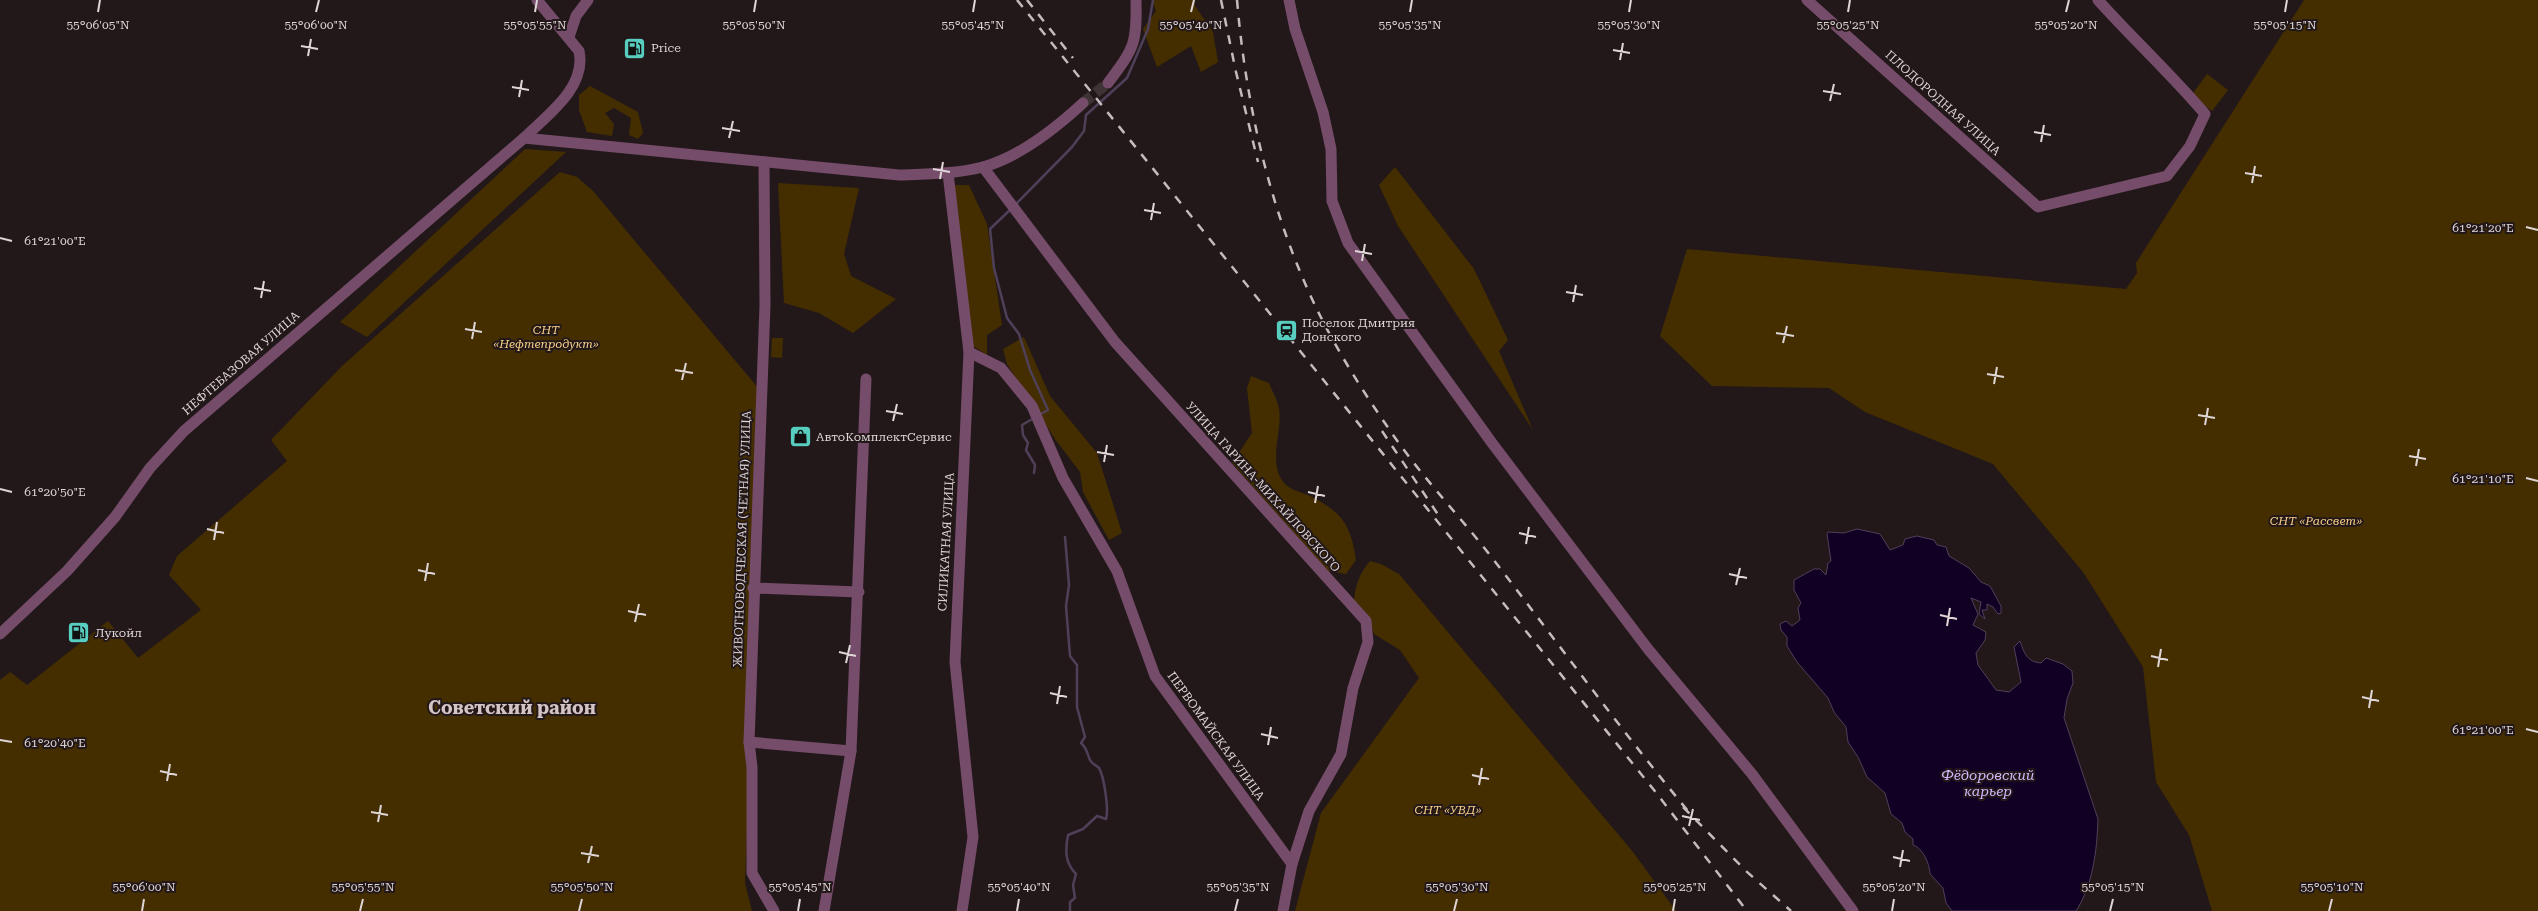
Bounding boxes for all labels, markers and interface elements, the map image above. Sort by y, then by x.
text: 55°06'05"N [66,18,130,32]
text: 55°06'00"N [284,18,348,32]
text: 55°05'55"N [503,18,567,32]
text: 55°05'50"N [722,18,786,32]
text: 55°05'45"N [941,18,1005,32]
text: 55°05'40"N [1159,18,1223,32]
text: 55°05'35"N [1378,18,1442,32]
text: 55°05'30"N [1597,18,1661,32]
text: 55°05'25"N [1816,18,1880,32]
text: 55°05'20"N [2034,18,2098,32]
text: 55°05'15"N [2253,18,2317,32]
fuel station icon: Price [623,36,647,60]
place label: Price [651,41,681,55]
street label: ПЛОДОРОДНАЯ УЛИЦА [1883,48,2004,159]
text: 61°21'20"E [2452,221,2514,235]
text: 61°21'00"E [24,234,86,248]
street label: НЕФТЕБАЗОВАЯ УЛИЦА [180,308,303,418]
place label: Поселок Дмитрия Донского [1302,316,1415,344]
station icon: Поселок Дмитрия Донского [1274,318,1298,342]
park label: СНТ «Нефтепродукт» [493,323,599,351]
street label: УЛИЦА ГАРИНА-МИХАЙЛОВСКОГО [1183,399,1343,575]
street label: ЖИВОТНОВОДЧЕСКАЯ (ЧЕТНАЯ) УЛИЦА [731,410,753,668]
shop icon: АвтоКомплектСервис [788,425,812,449]
place label: АвтоКомплектСервис [816,430,952,444]
street label: СИЛИКАТНАЯ УЛИЦА [935,472,957,612]
text: 61°21'10"E [2452,472,2514,486]
text: 61°20'50"E [24,485,86,499]
park label: СНТ «Рассвет» [2270,514,2362,528]
fuel station icon: Лукойл [67,621,91,645]
place label: Лукойл [95,626,142,640]
street label: ПЕРВОМАЙСКАЯ УЛИЦА [1165,669,1268,804]
district label: Советский район [428,697,596,718]
text: 61°21'00"E [2452,723,2514,737]
text: 61°20'40"E [24,736,86,750]
water label: Фёдоровский карьер [1942,767,2035,799]
park label: СНТ «УВД» [1415,803,1481,817]
text: 55°06'00"N [112,880,176,894]
text: 55°05'55"N [331,880,395,894]
text: 55°05'50"N [550,880,614,894]
text: 55°05'45"N [768,880,832,894]
text: 55°05'40"N [987,880,1051,894]
text: 55°05'35"N [1206,880,1270,894]
text: 55°05'30"N [1425,880,1489,894]
text: 55°05'25"N [1643,880,1707,894]
text: 55°05'20"N [1862,880,1926,894]
text: 55°05'15"N [2081,880,2145,894]
text: 55°05'10"N [2300,880,2364,894]

